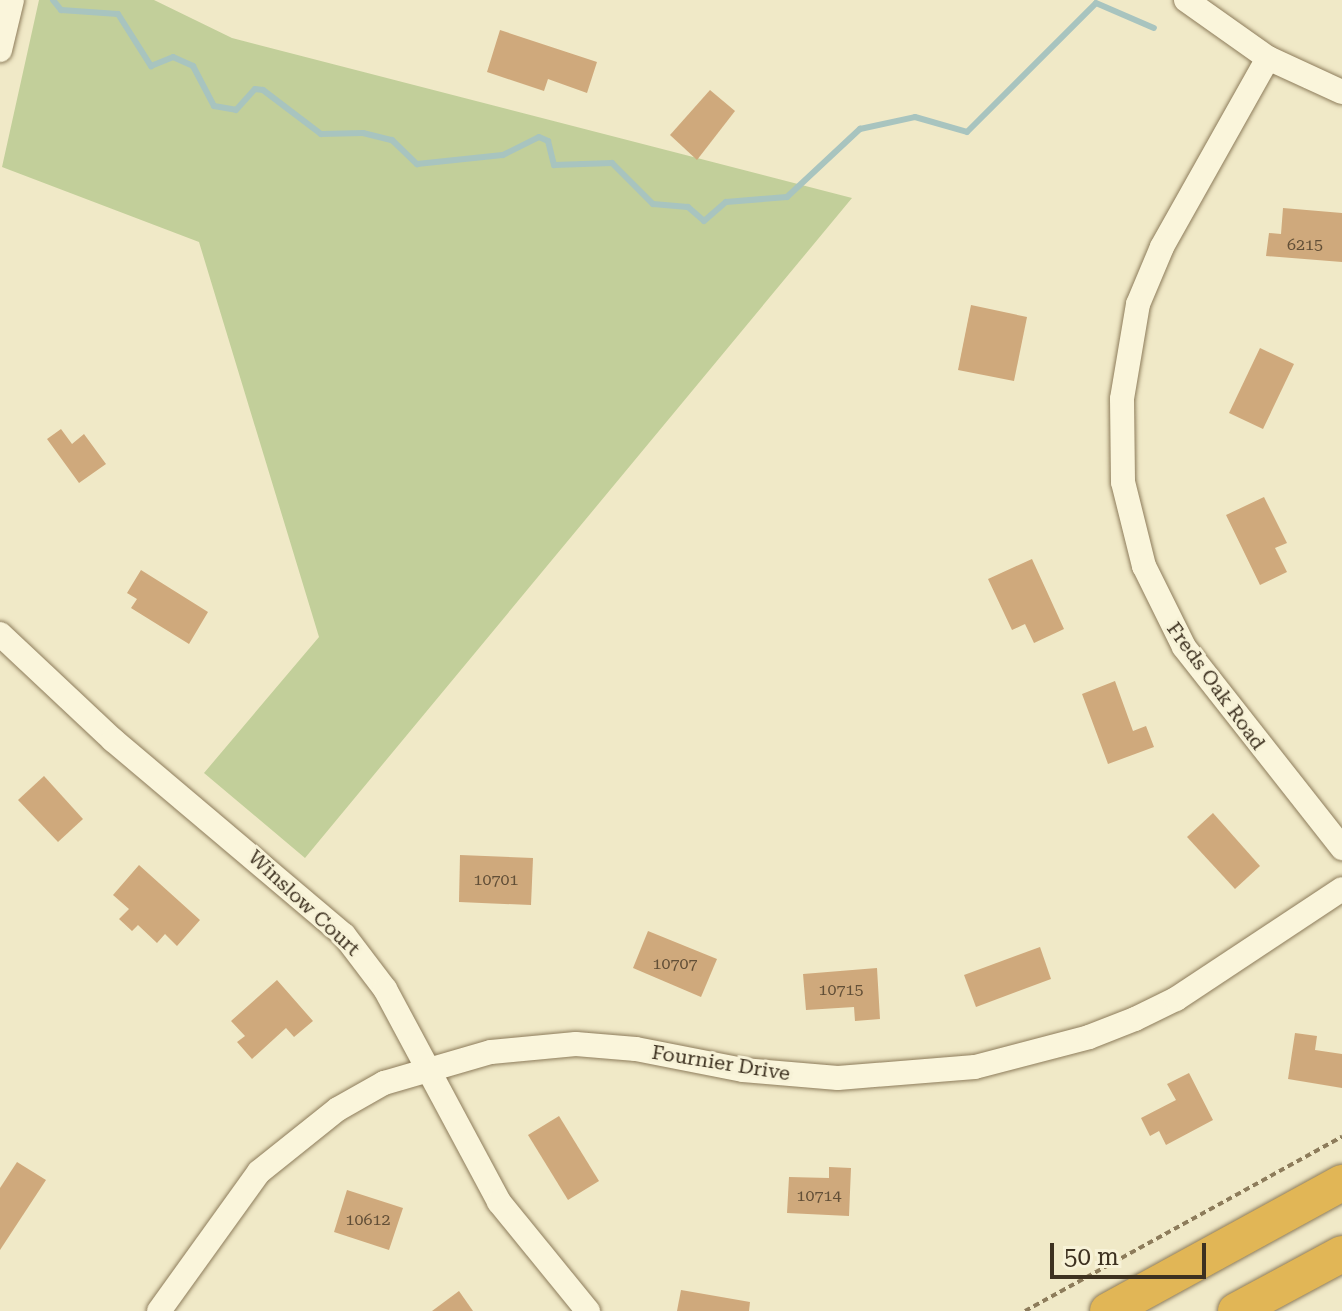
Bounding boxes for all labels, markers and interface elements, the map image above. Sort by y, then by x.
house number: 6215 [1287,235,1323,255]
street label: Freds Oak Road [1162,618,1270,754]
street label: Winslow Court [243,845,365,961]
house number: 10701 [474,870,518,890]
house number: 10707 [653,954,697,974]
house number: 10715 [819,980,863,1000]
street label: Fournier Drive [650,1040,792,1086]
house number: 10714 [797,1186,841,1206]
house number: 10612 [346,1210,390,1230]
scale bar [1054,1227,1210,1277]
text: 50 m [1064,1243,1119,1271]

